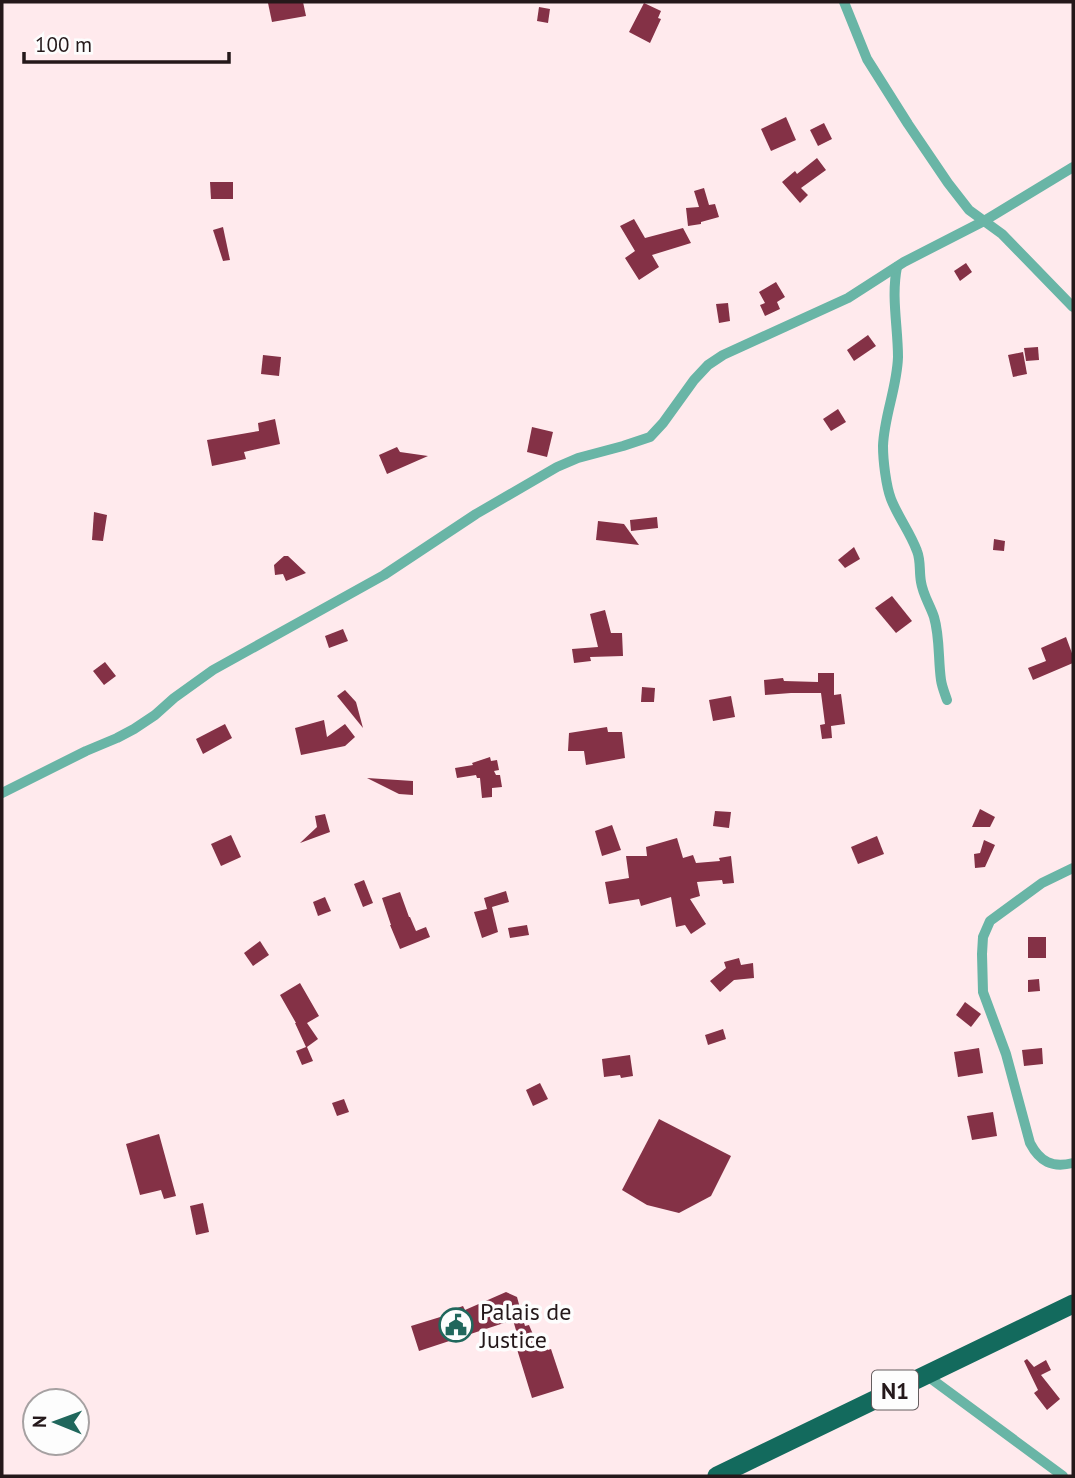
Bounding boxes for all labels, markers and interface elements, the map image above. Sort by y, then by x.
scale bar [24,21,229,65]
text: 100 m [35,31,92,58]
place label: Palais de Justice [479,1296,571,1355]
public building icon: Palais de Justice [437,1306,475,1344]
road number: N1 [872,1371,918,1410]
north arrow [21,1387,91,1457]
text: N [27,1415,51,1428]

